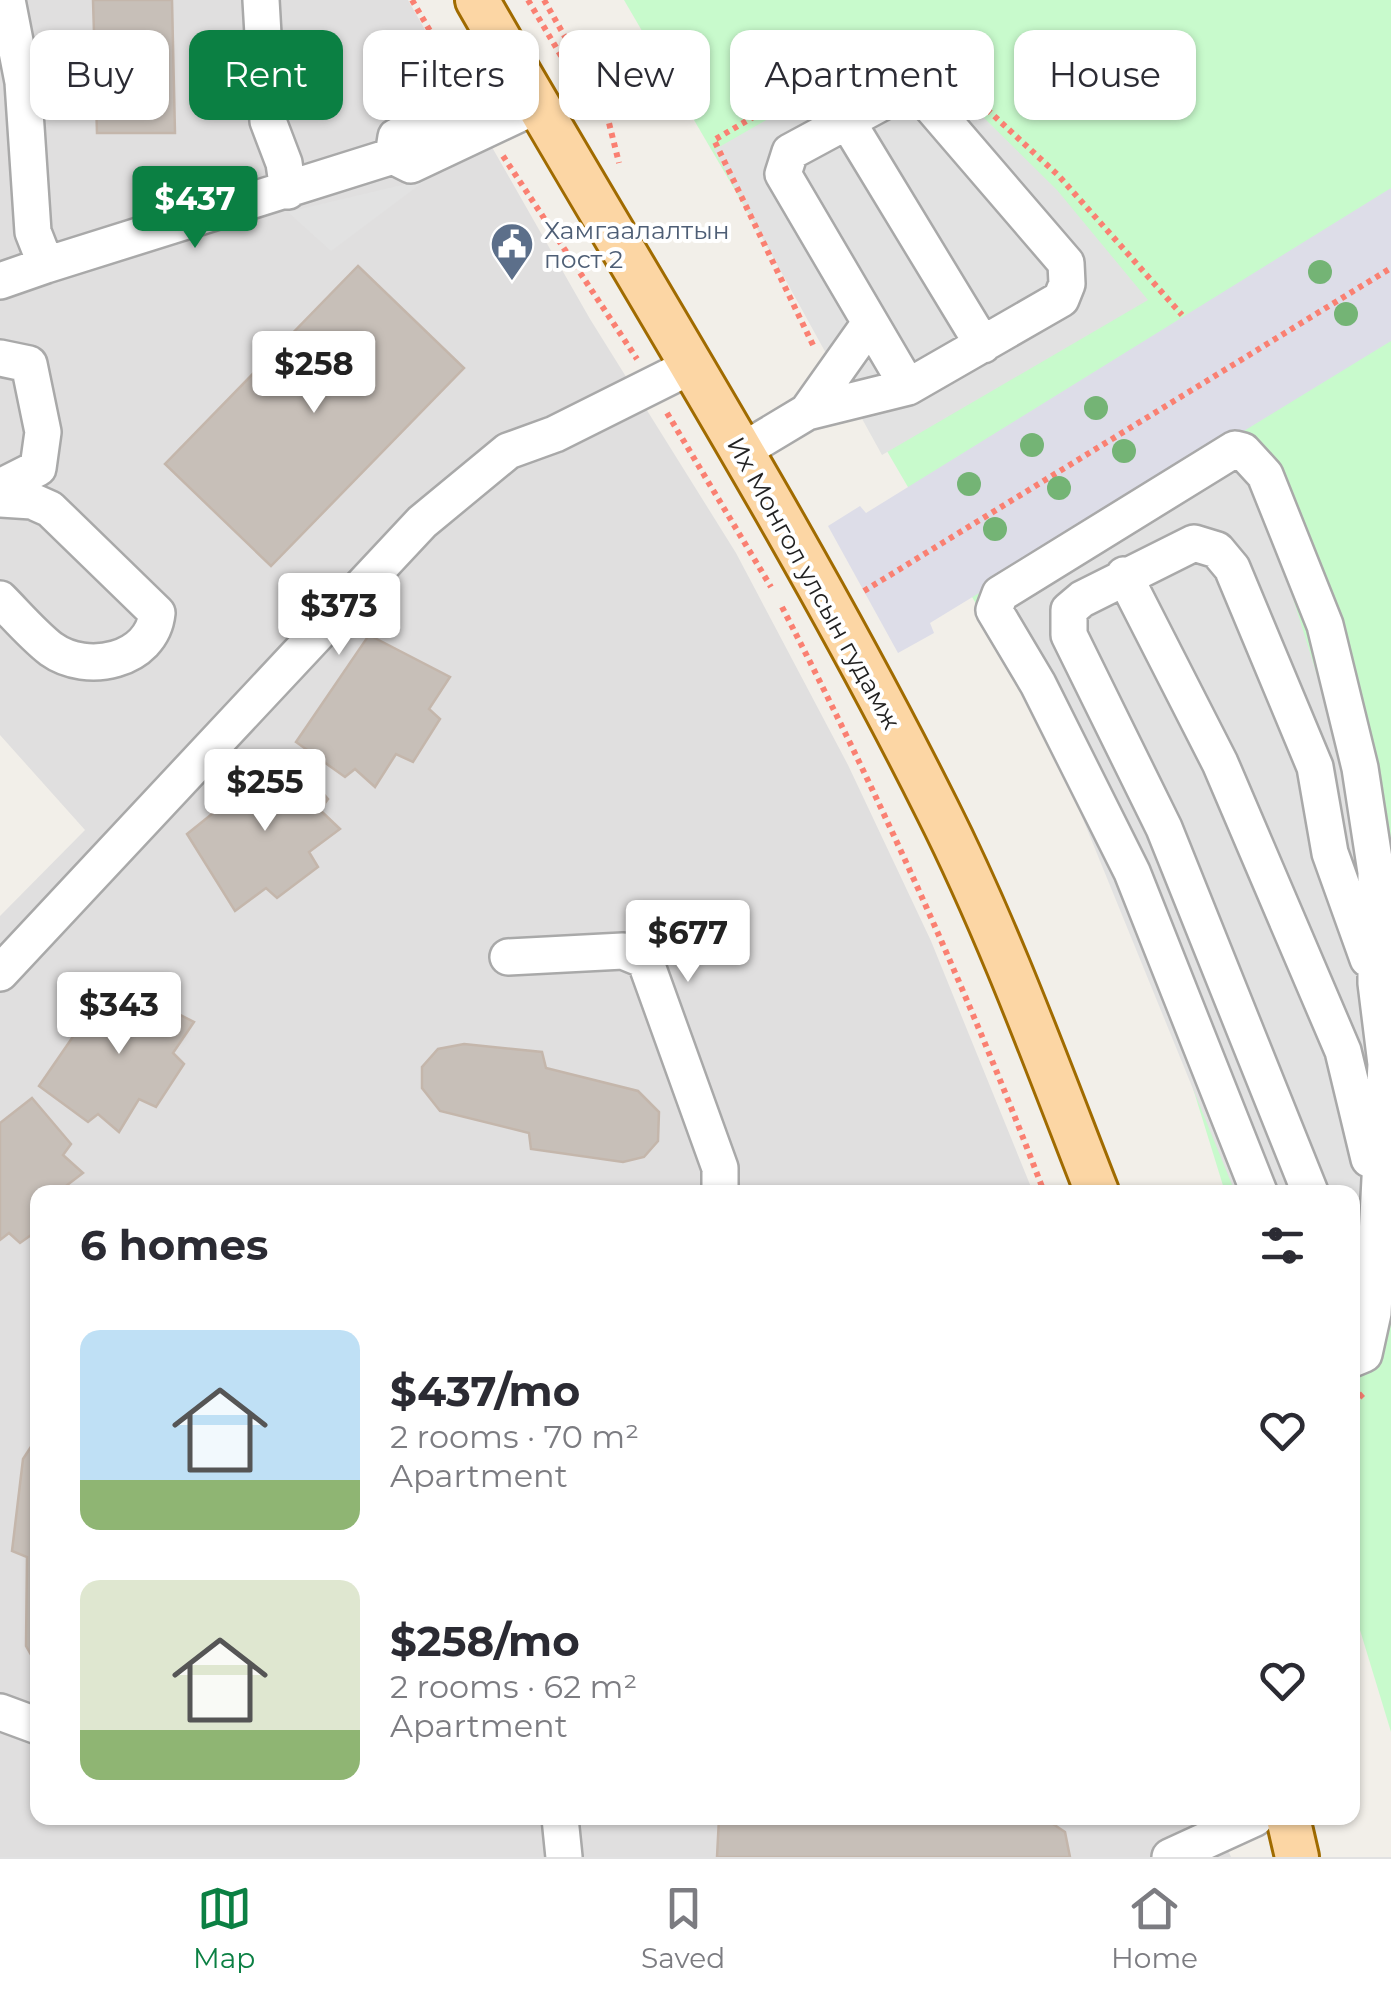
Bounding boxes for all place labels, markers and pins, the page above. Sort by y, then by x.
pin: $437 [136,166,254,251]
place label: Хамгаалалтын пост 2 [544,215,730,274]
public building icon: Хамгаалалтын пост 2 [489,221,535,282]
pin: $258 [255,331,373,416]
pin: $373 [280,573,398,658]
pin: $255 [206,749,324,834]
pin: $677 [629,900,747,985]
pin: $343 [60,972,178,1057]

